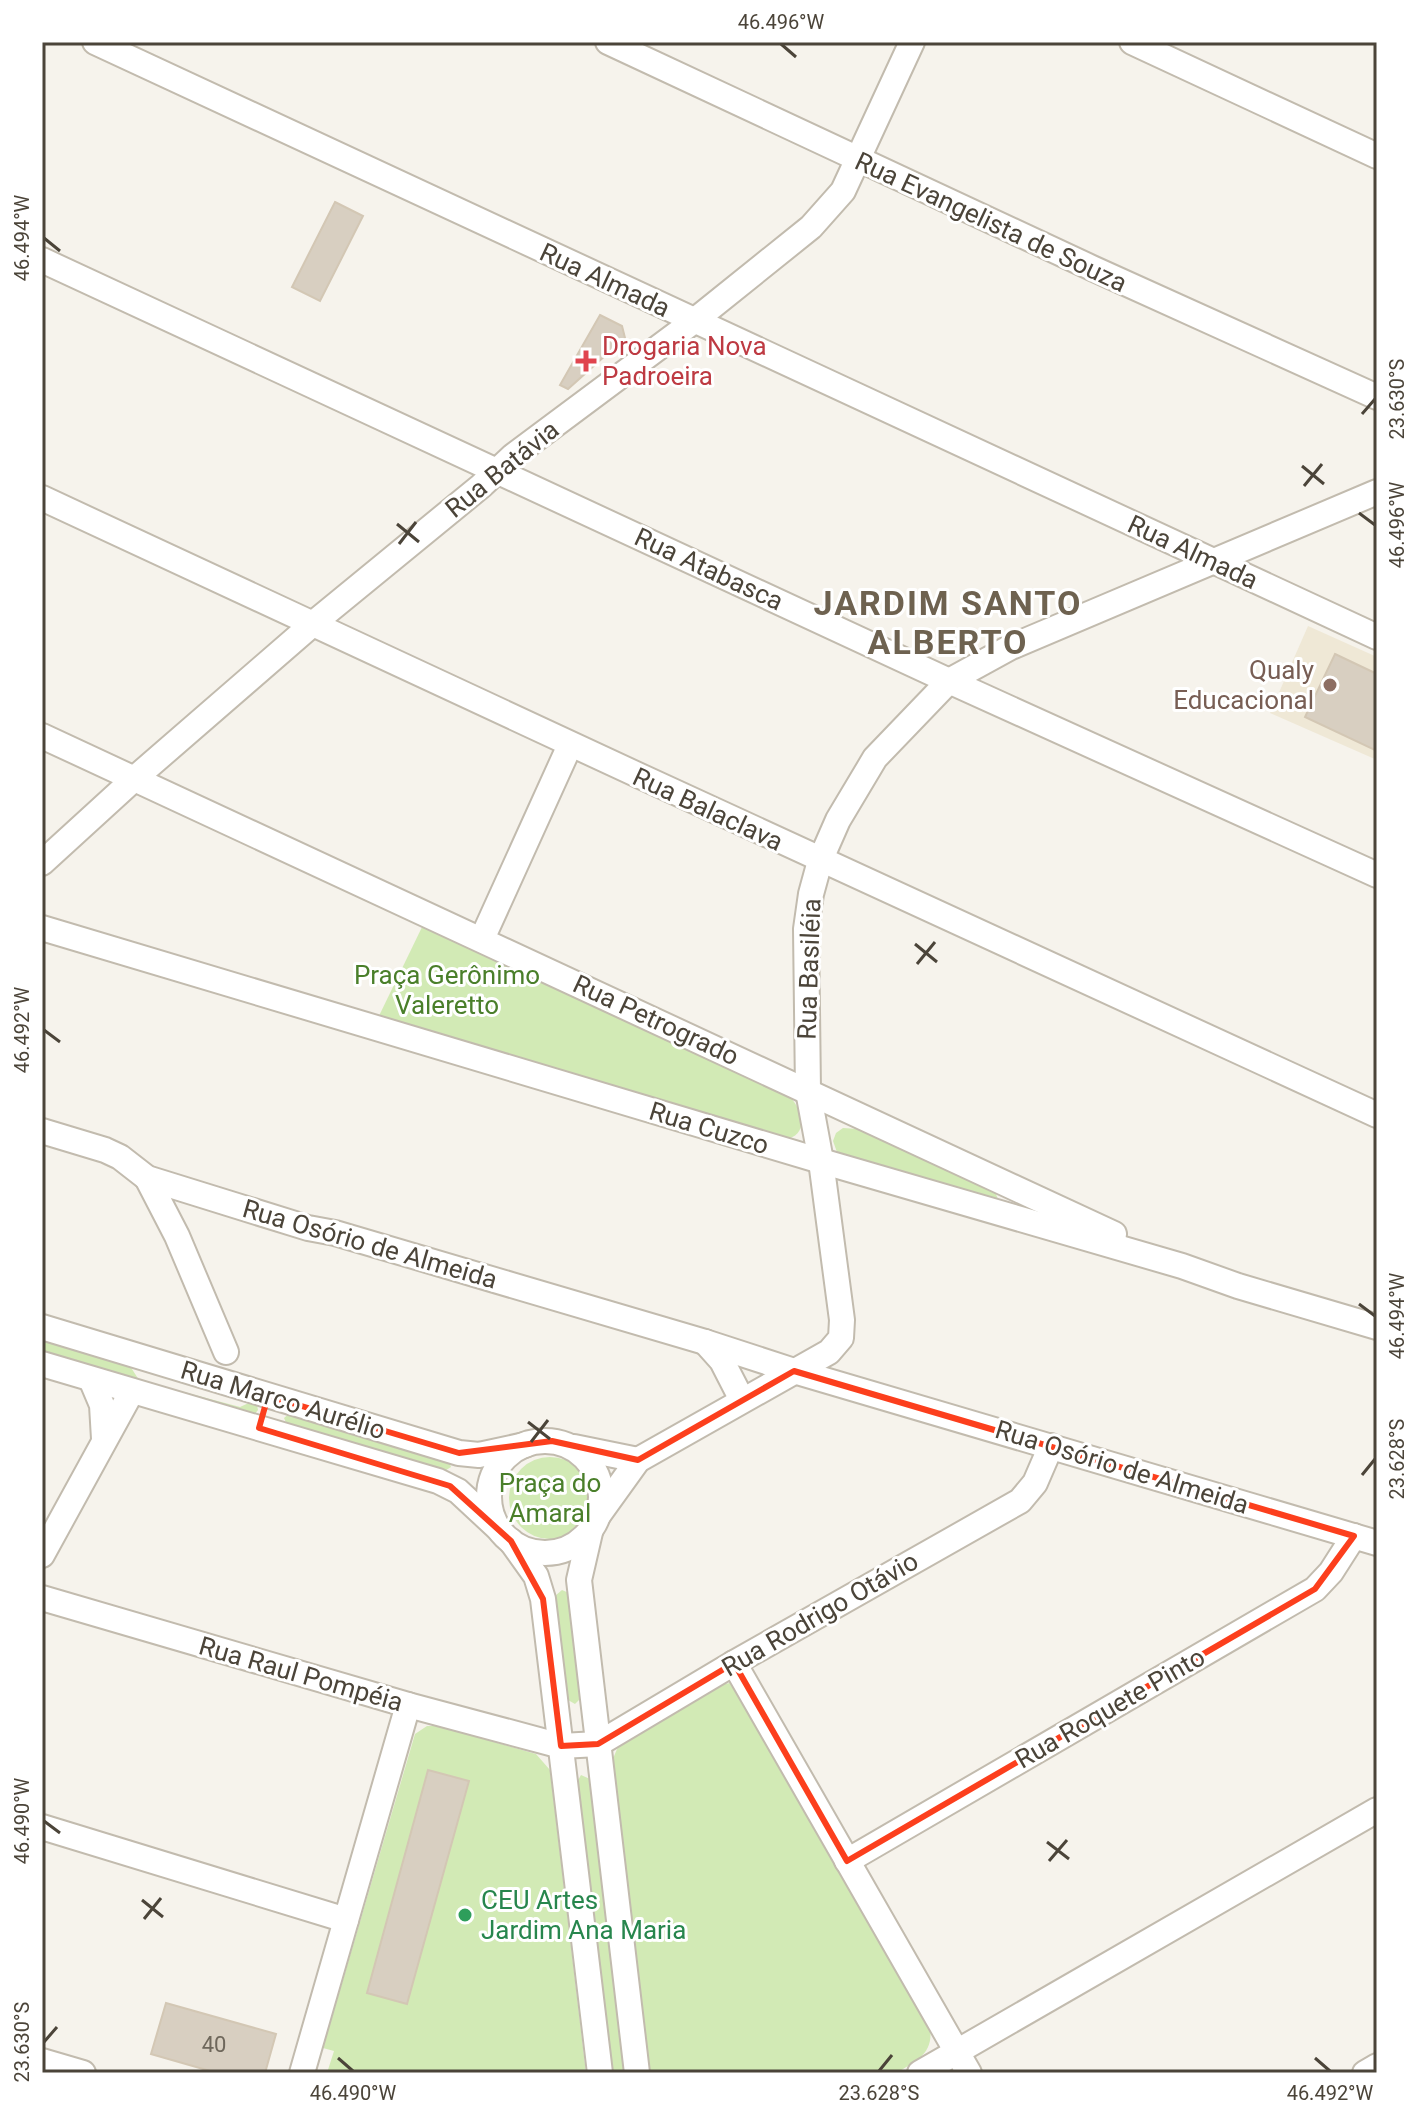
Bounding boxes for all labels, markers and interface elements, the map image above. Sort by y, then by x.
text: 46.496°W [738,10,825,34]
street label: Rua Evangelista de Souza [850,146,1132,298]
text: 46.494°W [10,194,34,281]
street label: Rua Almada [535,237,675,323]
place label: Drogaria Nova Padroeira [602,331,767,391]
marker: Drogaria Nova Padroeira [577,352,595,370]
text: 23.630°S [1385,358,1409,439]
street label: Rua Batávia [439,414,565,524]
text: 46.496°W [1385,481,1409,568]
street label: Rua Almada [1123,509,1263,595]
street label: Rua Atabasca [630,522,788,616]
district label: JARDIM SANTO ALBERTO [814,583,1082,662]
place label: Qualy Educacional [1173,655,1314,715]
marker: Qualy Educacional [1321,676,1339,694]
street label: Rua Balaclava [628,761,788,857]
street label: Rua Basiléia [792,898,826,1040]
park label: Praça Gerônimo Valeretto [354,960,540,1020]
street label: Rua Petrogrado [568,968,744,1072]
text: 46.492°W [10,986,34,1073]
street label: Rua Cuzco [646,1096,772,1160]
street label: Rua Osório de Almeida [239,1193,501,1295]
text: 46.494°W [1385,1272,1409,1359]
street label: Rua Marco Aurélio [177,1355,389,1445]
street label: Rua Osório de Almeida [992,1414,1252,1520]
text: 23.628°S [1385,1418,1409,1499]
park label: Praça do Amaral [499,1468,601,1528]
street label: Rua Rodrigo Otávio [717,1546,923,1682]
street label: Rua Raul Pompéia [195,1631,407,1717]
street label: Rua Roquete Pinto [1010,1642,1210,1774]
text: 46.490°W [10,1777,34,1864]
place label: CEU Artes Jardim Ana Maria [481,1885,686,1945]
marker: CEU Artes Jardim Ana Maria [456,1906,474,1924]
text: 23.630°S [10,2001,34,2082]
house number: 40 [202,2032,226,2057]
text: 46.490°W [310,2081,397,2105]
text: 23.628°S [839,2081,920,2105]
text: 46.492°W [1287,2081,1374,2105]

